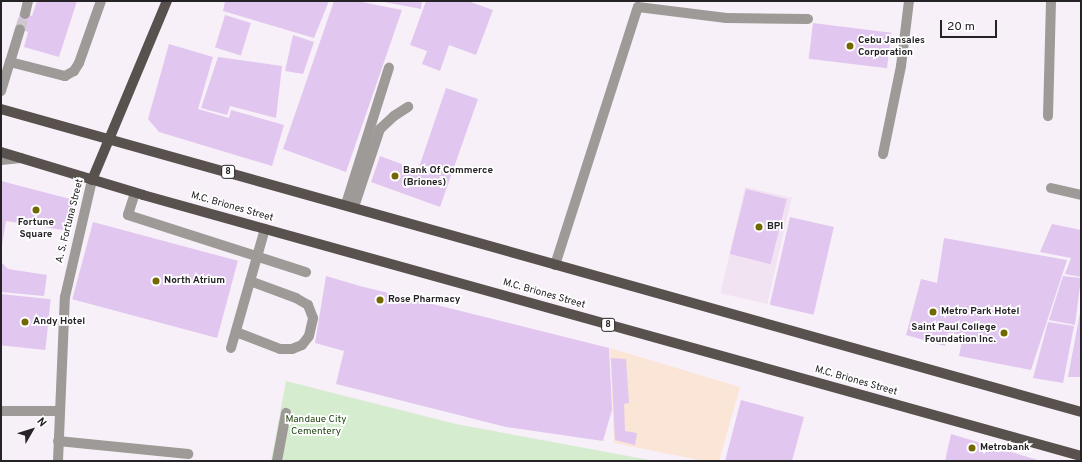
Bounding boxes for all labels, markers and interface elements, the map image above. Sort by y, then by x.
scale bar [942,12,999,38]
text: 20 m [947,19,975,35]
place label: Cebu Jansales Corporation [858,34,925,58]
marker: Cebu Jansales Corporation [845,41,855,51]
place label: Bank Of Commerce (Briones) [403,164,493,188]
road number: 8 [221,165,235,179]
marker: Bank Of Commerce (Briones) [390,171,400,181]
street label: A. S. Fortuna Street [54,178,86,264]
street label: M.C. Briones Street [189,190,275,224]
marker: Fortune Square [31,205,41,215]
place label: Fortune Square [18,216,54,240]
place label: BPI [767,221,783,233]
marker: BPI [754,222,764,232]
place label: North Atrium [164,275,225,287]
marker: North Atrium [151,276,161,286]
street label: M.C. Briones Street [501,277,587,311]
place label: Rose Pharmacy [388,294,460,306]
marker: Rose Pharmacy [375,295,385,305]
place label: Metro Park Hotel [941,306,1019,318]
marker: Metro Park Hotel [928,307,938,317]
place label: Andy Hotel [33,316,85,328]
marker: Andy Hotel [20,317,30,327]
road number: 8 [601,318,615,332]
place label: Saint Paul College Foundation Inc. [911,321,996,344]
marker: Saint Paul College Foundation Inc. [999,328,1009,338]
street label: M.C. Briones Street [813,364,899,398]
north arrow [12,410,52,450]
park label: Mandaue City Cementery [286,413,346,436]
text: N [33,415,49,430]
place label: Metrobank [980,442,1030,454]
marker: Metrobank [967,443,977,453]

